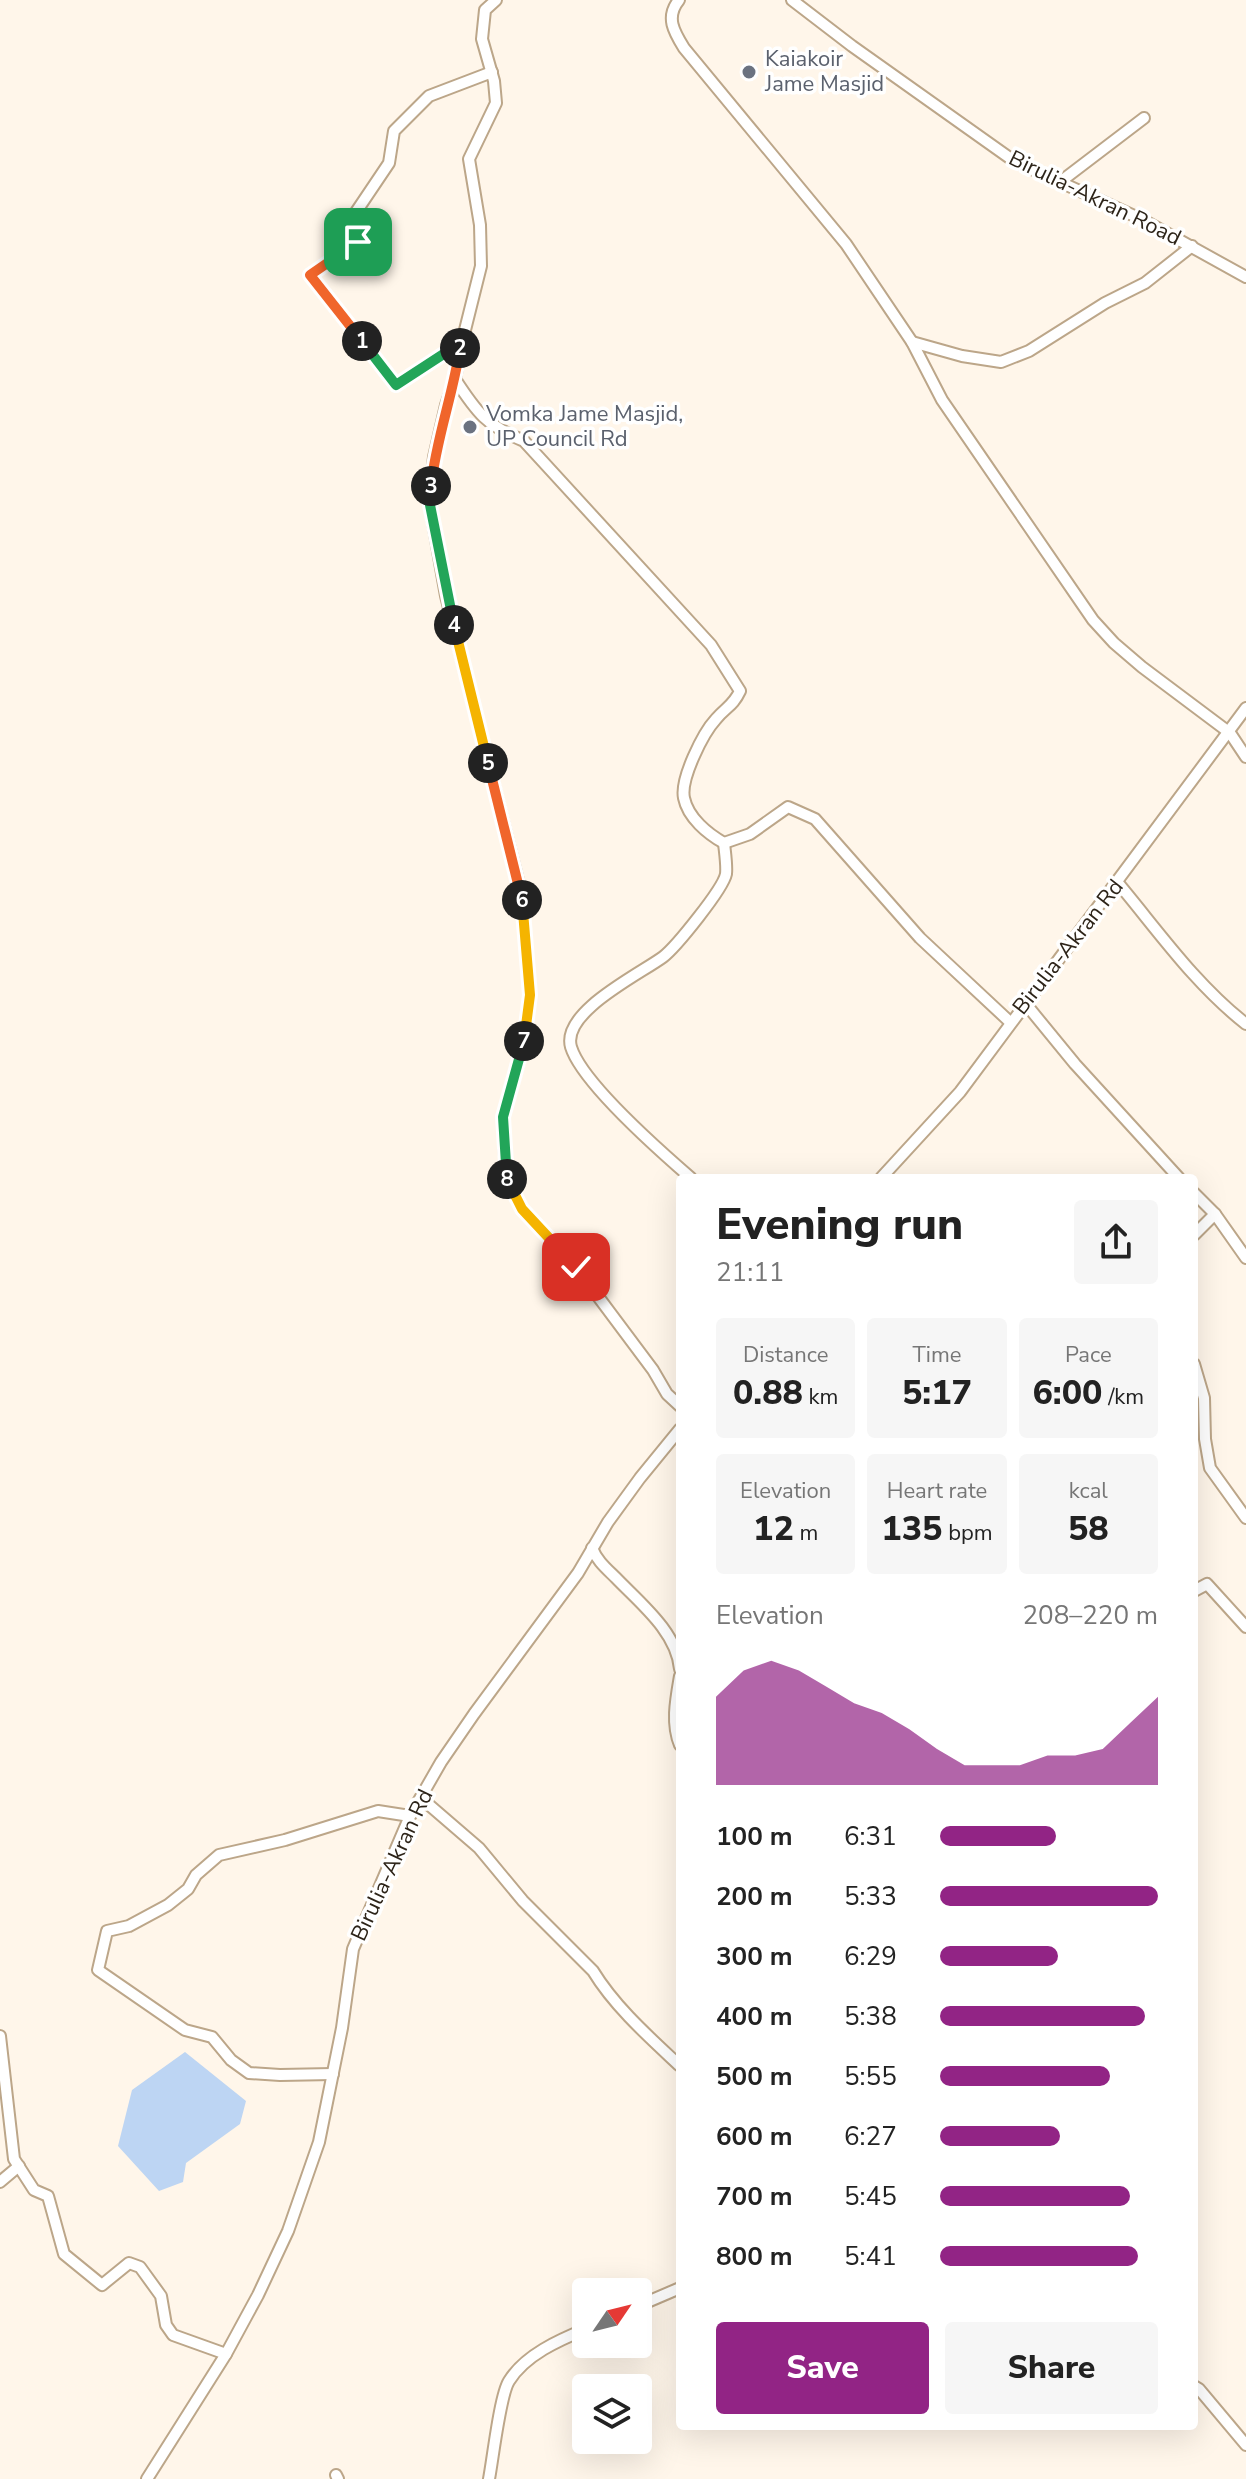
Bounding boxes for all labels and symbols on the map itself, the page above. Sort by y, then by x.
place label: Kaiakoir Jame Masjid [764,44,884,99]
marker: Kaiakoir Jame Masjid [740,63,758,81]
street label: Birulia-Akran Road [1004,143,1186,253]
pin [324,208,392,276]
pin: 1 [342,321,382,361]
pin: 2 [440,328,480,368]
place label: Vomka Jame Masjid, UP Council Rd [485,399,683,454]
marker: Vomka Jame Masjid, UP Council Rd [461,418,479,436]
pin: 3 [411,466,451,506]
pin: 4 [434,605,474,645]
pin: 5 [468,743,508,783]
street label: Birulia-Akran Rd [1006,873,1130,1021]
pin: 6 [502,880,542,920]
pin: 7 [504,1021,544,1061]
pin: 8 [487,1159,527,1199]
pin [542,1233,610,1301]
street label: Birulia-Akran Rd [344,1784,440,1946]
north arrow [572,2278,652,2358]

